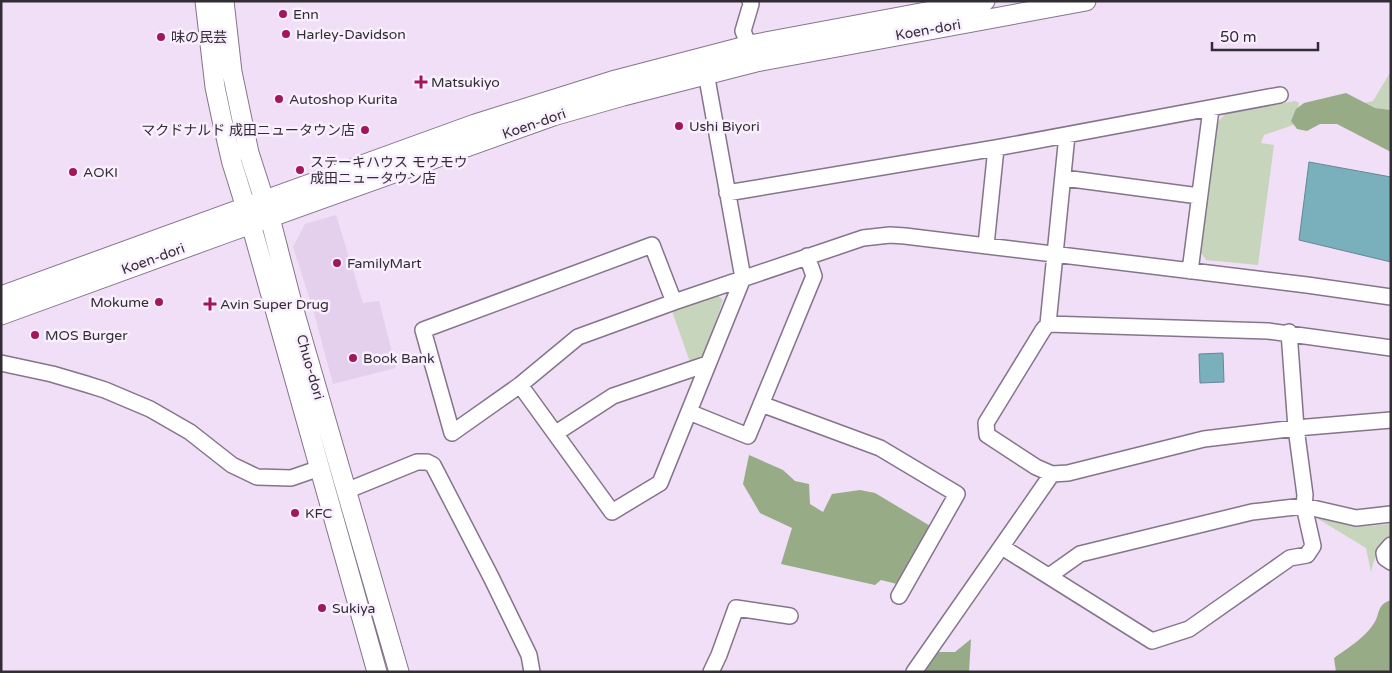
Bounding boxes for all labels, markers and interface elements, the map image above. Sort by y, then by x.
place label: Enn [293,6,319,23]
marker: Enn [277,8,289,20]
street label: Koen-dori [894,16,962,44]
scale bar [1212,20,1318,52]
place label: Harley-Davidson [296,26,406,43]
marker: Harley-Davidson [280,28,292,40]
text: 50 m [1220,28,1257,46]
place label: 味の民芸 [171,29,227,46]
marker: 味の民芸 [155,31,167,43]
place label: Matsukiyo [431,74,500,91]
marker: Matsukiyo [415,76,427,88]
place label: Autoshop Kurita [289,91,398,108]
marker: Autoshop Kurita [273,93,285,105]
street label: Koen-dori [500,105,568,143]
place label: Ushi Biyori [689,118,760,135]
marker: Ushi Biyori [673,120,685,132]
place label: マクドナルド 成田ニュータウン店 [141,122,355,139]
marker: マクドナルド 成田ニュータウン店 [359,124,371,136]
place label: ステーキハウス モウモウ 成田ニュータウン店 [310,154,468,187]
place label: AOKI [83,164,118,181]
marker: ステーキハウス モウモウ 成田ニュータウン店 [294,164,306,176]
marker: AOKI [67,166,79,178]
street label: Koen-dori [119,240,187,278]
place label: FamilyMart [347,255,422,272]
marker: FamilyMart [331,257,343,269]
place label: Mokume [90,294,149,311]
marker: Mokume [153,296,165,308]
place label: Avin Super Drug [220,296,329,313]
marker: Avin Super Drug [204,298,216,310]
place label: MOS Burger [45,327,128,344]
marker: MOS Burger [29,329,41,341]
street label: Chuo-dori [293,332,327,402]
place label: Book Bank [363,350,435,367]
marker: Book Bank [347,352,359,364]
place label: KFC [305,505,333,522]
marker: KFC [289,507,301,519]
place label: Sukiya [332,600,375,617]
marker: Sukiya [316,602,328,614]

